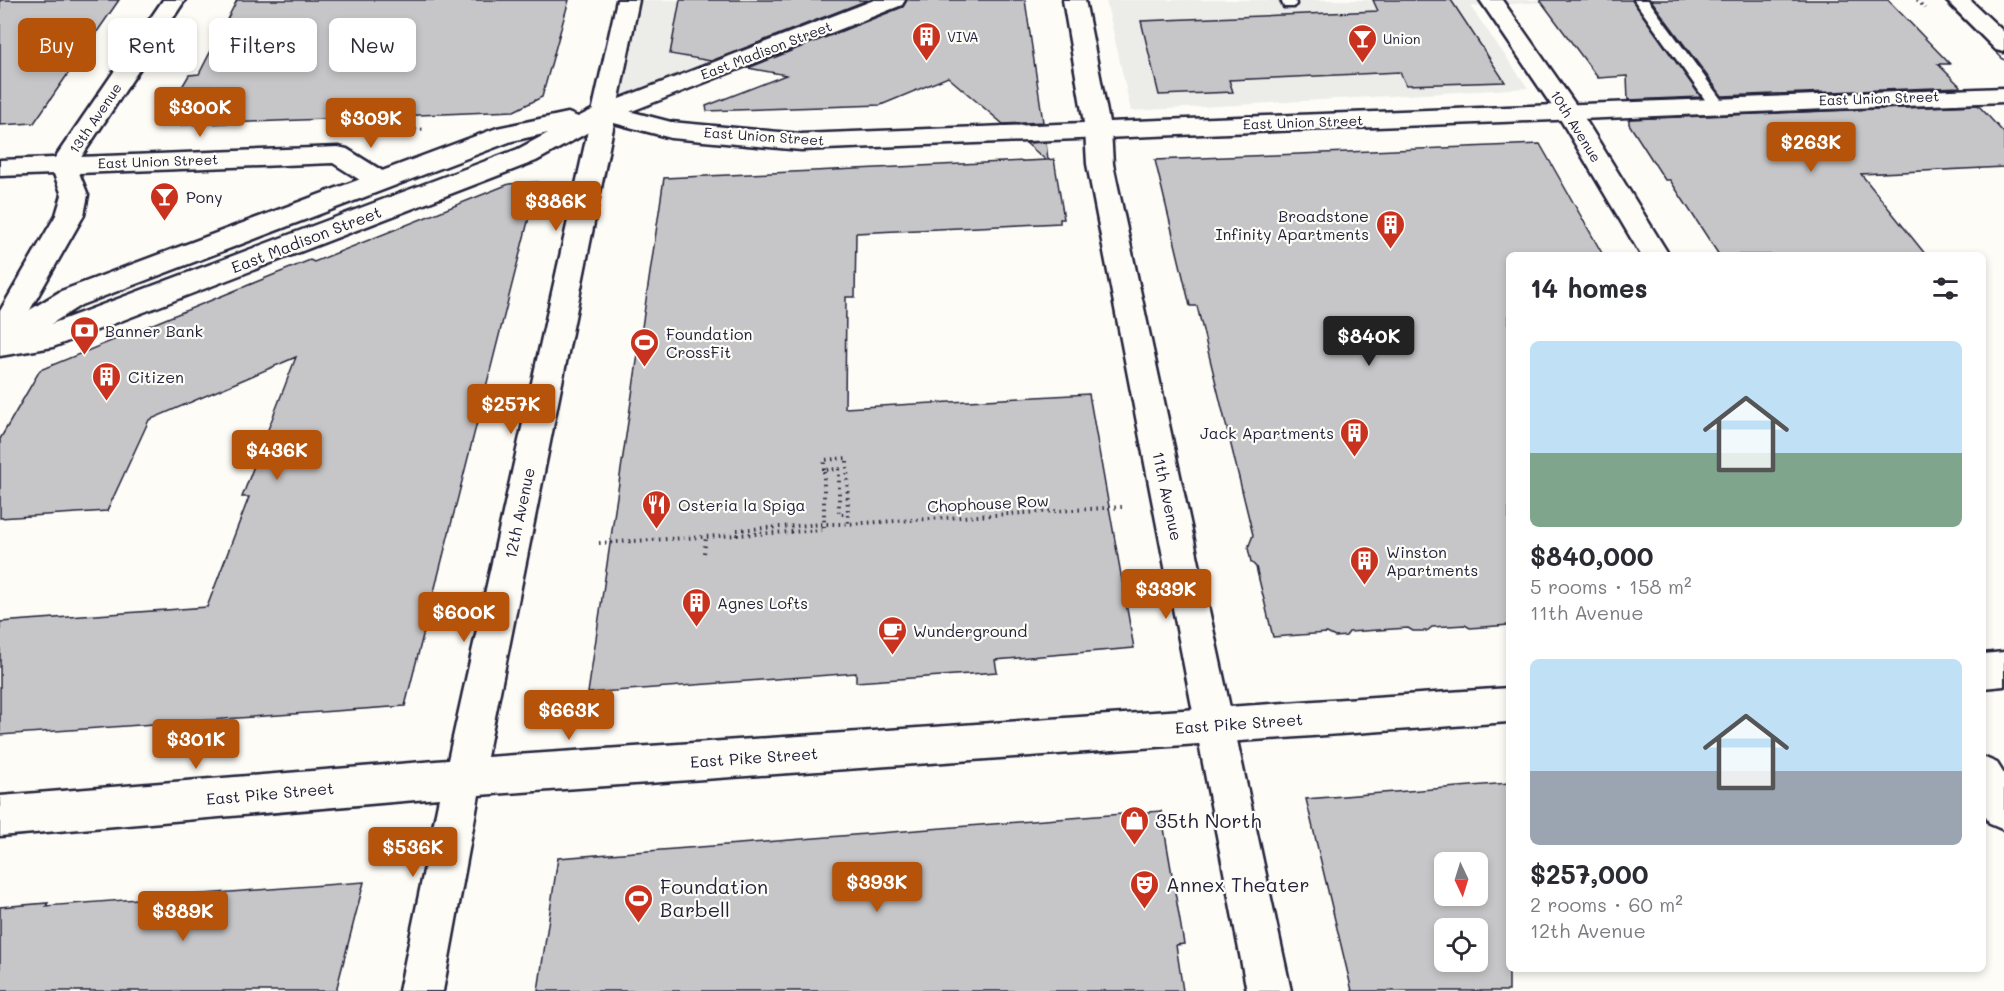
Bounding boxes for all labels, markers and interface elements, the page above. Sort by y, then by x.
street label: East Madison Street [698,16,834,84]
chip: Buy [18,18,96,72]
chip: Rent [108,18,197,72]
chip: Filters [209,18,317,72]
chip: New [329,18,416,72]
building icon: VIVA [910,20,942,62]
bar icon: Union [1346,22,1378,64]
place label: VIVA [947,27,979,46]
place label: Union [1383,29,1420,48]
street label: 13th Avenue [64,79,126,157]
street label: 10th Avenue [1546,86,1606,166]
street label: East Union Street [1818,86,1940,110]
pin: $300K [158,87,242,138]
text: $300K [168,93,232,119]
pin: $309K [329,98,413,149]
text: $309K [340,104,402,130]
street label: East Union Street [1242,110,1364,134]
street label: East Union Street [703,122,825,150]
pin: $263K [1769,122,1853,173]
text: $263K [1781,128,1841,154]
street label: East Union Street [97,149,219,173]
bar icon: Pony [149,180,181,222]
pin: $386K [514,181,598,232]
place label: Pony [186,186,222,207]
text: $386K [525,187,587,213]
street label: East Madison Street [228,201,384,277]
place label: Broadstone Infinity Apartments [1215,205,1369,244]
building icon: Broadstone Infinity Apartments [1374,208,1406,250]
text: 14 homes [1530,271,1648,305]
icon: filters [1929,272,1962,305]
bank icon: Banner Bank [68,314,100,356]
pin: $840K [1327,316,1411,367]
place label: Banner Bank [105,320,203,341]
text: $840K [1337,322,1401,348]
place label: Foundation CrossFit [666,323,752,362]
sports icon: Foundation CrossFit [629,326,661,368]
building icon: Citizen [91,360,123,402]
place label: Citizen [128,366,184,387]
icon: home [1692,380,1800,488]
pin: $257K [469,384,553,435]
text: $257K [481,390,541,416]
building icon: Jack Apartments [1339,416,1371,458]
place label: Jack Apartments [1200,422,1334,443]
pin: $436K [235,430,319,481]
text: $436K [246,436,308,462]
street label: 11th Avenue [1148,449,1188,543]
street label: 12th Avenue [499,466,539,560]
restaurant icon: Osteria la Spiga [641,488,673,530]
street label: Chophouse Row [927,489,1049,517]
place label: Osteria la Spiga [678,494,806,515]
text: $840,000 [1530,539,1654,573]
place label: Winston Apartments [1386,541,1478,580]
building icon: Winston Apartments [1349,544,1381,586]
pin: $339K [1124,569,1208,620]
text: 5 rooms · 158 m² [1530,573,1692,599]
text: $339K [1135,575,1197,601]
building icon: Agnes Lofts [680,586,712,628]
pin: $600K [422,592,506,643]
place label: Agnes Lofts [717,592,808,613]
text: $600K [432,598,496,624]
text: 11th Avenue [1530,599,1644,625]
cafe icon: Wunderground [876,614,908,656]
place label: Wunderground [913,620,1027,641]
pin: $663K [527,690,611,741]
text: $663K [538,696,600,722]
icon: home [1692,698,1800,806]
street label: East Pike Street [1174,708,1304,738]
pin: $301K [154,719,238,770]
text: $301K [166,725,226,751]
street label: East Pike Street [689,742,819,772]
street label: East Pike Street [205,777,335,809]
shop icon: 35th North [1118,804,1150,846]
place label: 35th North [1155,807,1262,833]
pin: $536K [371,827,455,878]
text: $536K [382,833,444,859]
north arrow [1434,852,1488,906]
map controls [1434,852,1488,972]
text: $257,000 [1530,857,1648,891]
pin: $393K [835,862,919,913]
text: $393K [846,868,908,894]
theatre icon: Annex Theater [1129,868,1161,910]
place label: Annex Theater [1166,871,1309,897]
place label: Foundation Barbell [660,873,768,922]
sports icon: Foundation Barbell [623,882,655,924]
pin: $389K [141,891,225,942]
text: 2 rooms · 60 m² [1530,891,1683,917]
text: $389K [152,897,214,923]
text: 12th Avenue [1530,917,1646,943]
button: locate [1434,918,1488,972]

